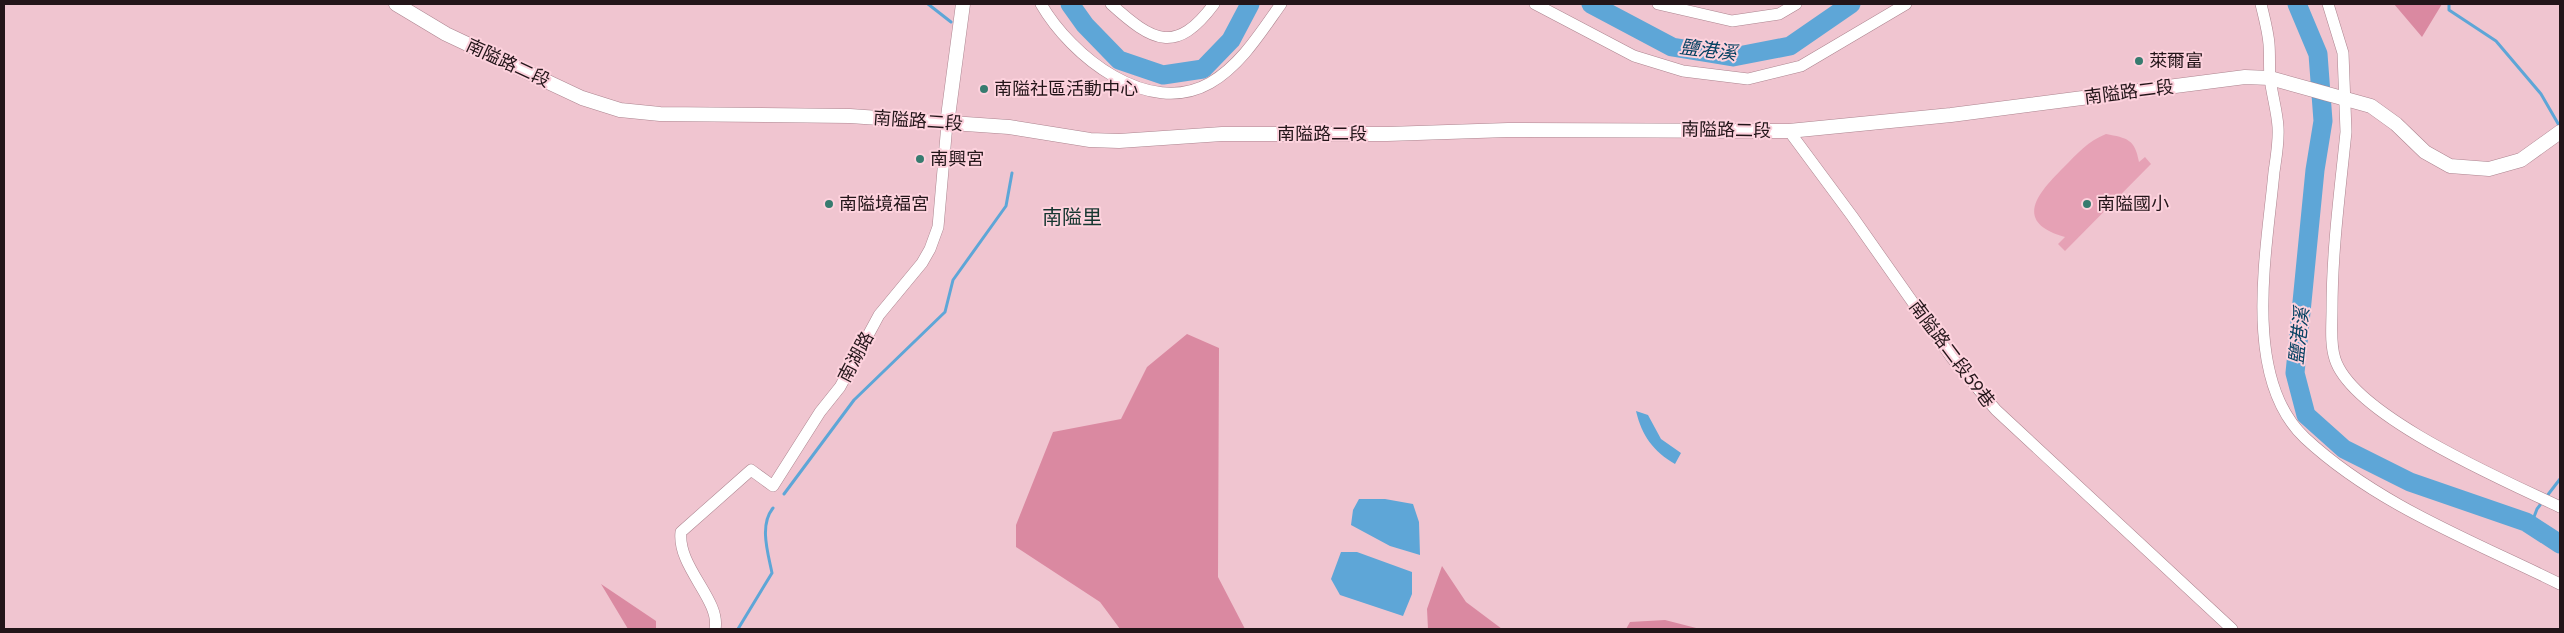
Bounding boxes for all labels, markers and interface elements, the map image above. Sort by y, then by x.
street label: 南隘路二段 [462,32,554,94]
water label: 鹽港溪 [1678,33,1741,67]
place label: 萊爾富 [2149,48,2203,74]
marker: 萊爾富 [2133,55,2145,67]
street label: 南隘路二段 [2083,74,2175,110]
place label: 南隘社區活動中心 [994,76,1138,102]
marker: 南隘社區活動中心 [978,83,990,95]
street label: 南隘路二段 [872,105,964,137]
street label: 南隘路二段 [1681,116,1771,144]
street label: 南隘路二段 [1277,121,1367,147]
place label: 南興宮 [930,146,984,172]
marker: 南興宮 [914,153,926,165]
place label: 南隘境福宮 [839,191,929,217]
place label: 南隘國小 [2097,191,2169,217]
marker: 南隘境福宮 [823,198,835,210]
marker: 南隘國小 [2081,198,2093,210]
district label: 南隘里 [1042,203,1102,232]
street label: 南隘路二段59巷 [1903,295,2001,413]
water label: 鹽港溪 [2283,303,2316,366]
street label: 南湖路 [832,327,880,387]

